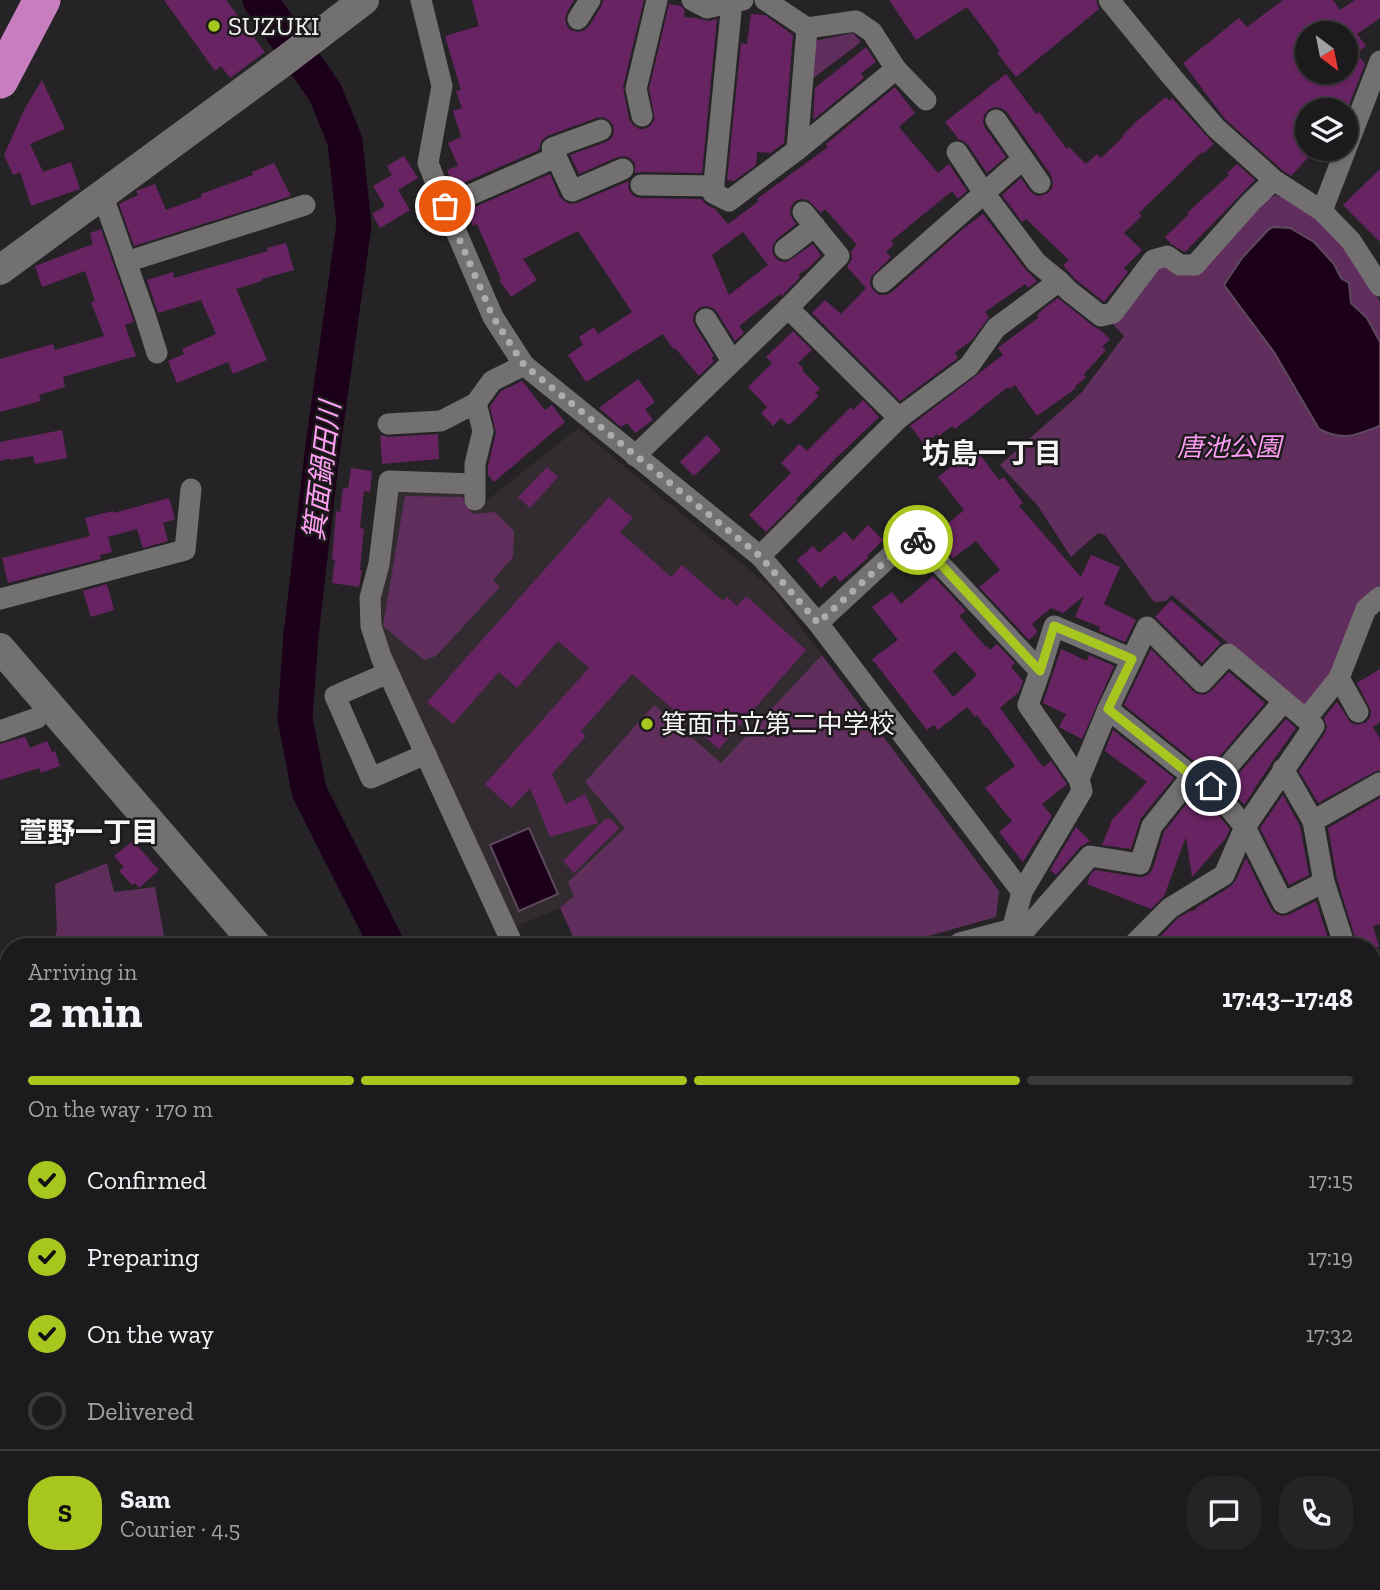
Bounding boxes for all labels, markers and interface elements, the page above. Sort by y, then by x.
place label: SUZUKI [228,10,319,42]
marker: SUZUKI [206,18,222,34]
north arrow [1295,21,1358,84]
map controls [1295,21,1358,161]
button: layers [1295,98,1358,161]
pin [415,176,475,236]
icon: bag [426,187,464,225]
water label: 箕面鍋田川 [297,397,347,542]
park label: 唐池公園 [1177,431,1285,463]
district label: 坊島一丁目 [922,437,1062,470]
courier [883,505,953,575]
icon: bike [899,521,937,559]
place label: 箕面市立第二中学校 [661,708,895,740]
marker: 箕面市立第二中学校 [639,716,655,732]
pin [1181,756,1241,816]
icon: home [1192,767,1230,805]
district label: 萱野一丁目 [19,816,159,849]
text: Arriving in [28,958,137,986]
text: 17:43–17:48 [1222,982,1353,1014]
text: 2 min [28,984,143,1039]
text: On the way · 170 m [28,1095,213,1123]
icon: check [28,1161,66,1199]
text: Confirmed [87,1164,207,1196]
text: 17:15 [1308,1166,1353,1194]
icon: check [28,1238,66,1276]
text: Preparing [87,1241,199,1273]
text: 17:19 [1307,1243,1353,1271]
icon: check [28,1315,66,1353]
text: On the way [87,1318,214,1350]
text: 17:32 [1305,1320,1353,1348]
text: Delivered [87,1395,194,1427]
button: chat [1187,1476,1261,1550]
button: phone [1279,1476,1353,1550]
text: Sam [120,1483,170,1515]
text: S [58,1497,72,1529]
text: Courier · 4.5 [120,1515,240,1543]

